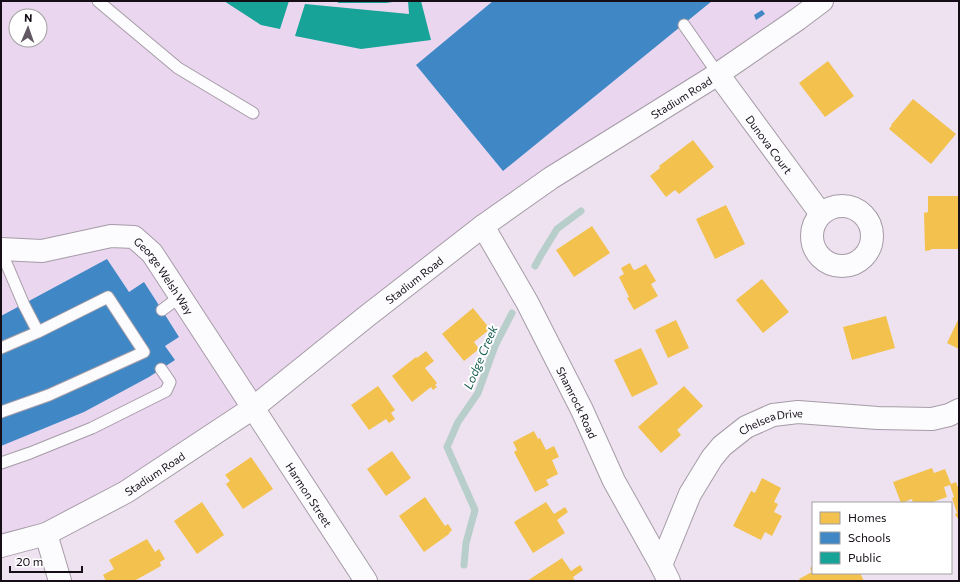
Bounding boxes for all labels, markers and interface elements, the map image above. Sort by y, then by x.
north arrow [8,8,48,48]
text: N [24,11,33,24]
street label: Stadium Road [648,73,714,121]
street label: Dunova Court [744,112,796,176]
street label: George Welsh Way [132,234,197,317]
street label: Stadium Road [382,253,445,306]
water label: Lodge Creek [460,323,500,391]
street label: Shamrock Road [554,364,600,440]
street label: Chelsea Drive [736,405,804,437]
street label: Stadium Road [122,449,187,498]
street label: Harmon Street [284,460,335,529]
legend [812,502,952,574]
text: Homes [848,510,886,524]
text: Schools [848,530,891,544]
scale bar [10,548,82,574]
text: Public [848,550,881,564]
text: 20 m [16,554,43,568]

